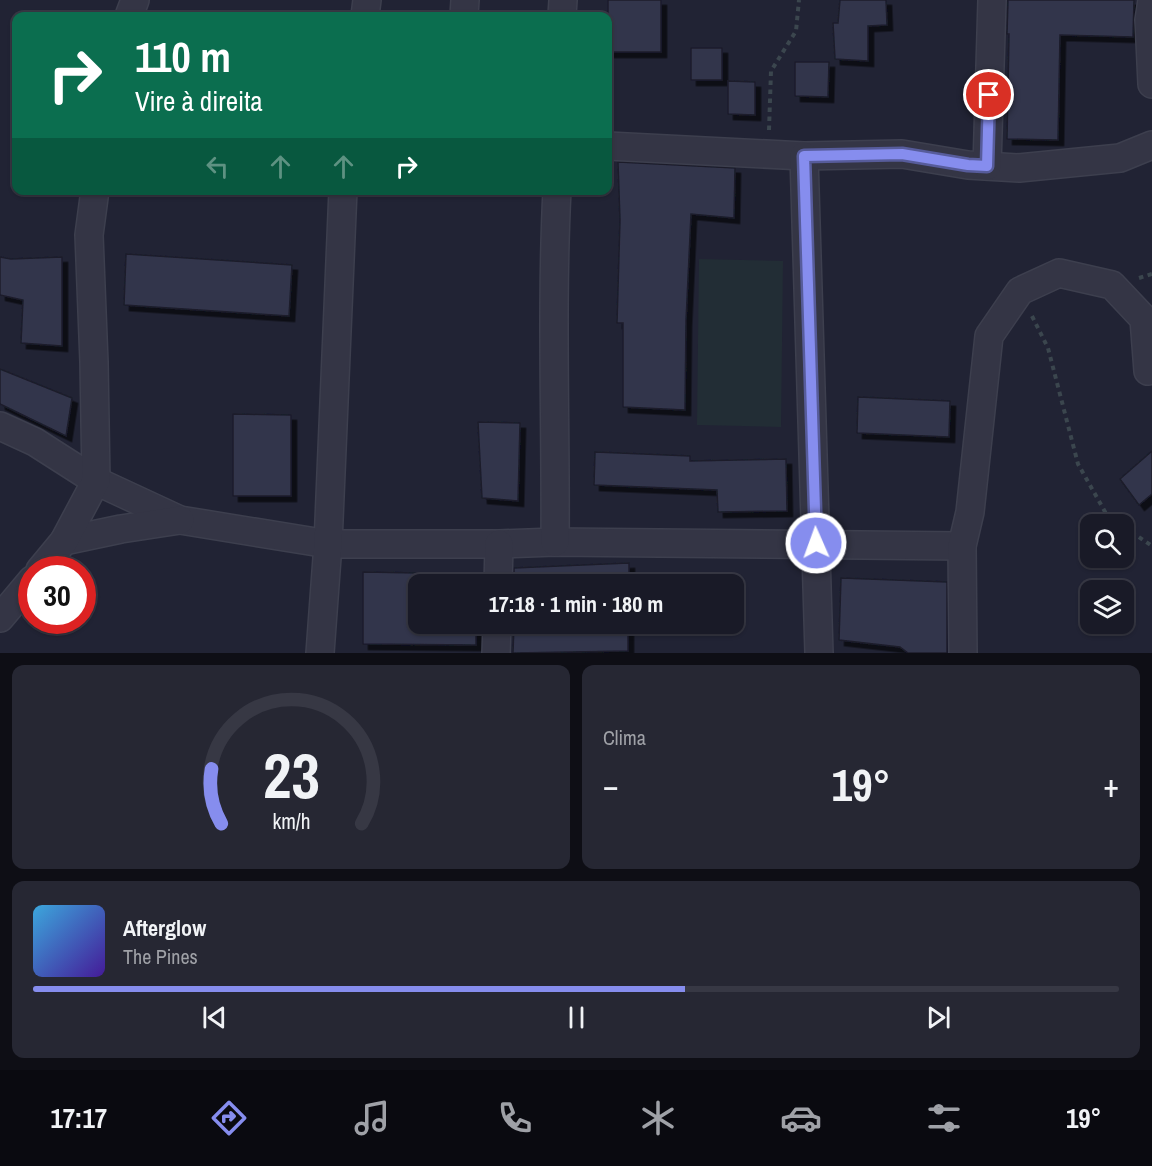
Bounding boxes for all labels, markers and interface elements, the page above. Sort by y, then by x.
text: 110 m [135,29,231,85]
icon: right [36,36,114,114]
pin [963,69,1014,120]
icon: arrive [972,78,1005,111]
text: Vire à direita [135,83,263,119]
icon: left [201,150,234,183]
icon: ahead [264,150,297,183]
icon: ahead [327,150,360,183]
icon: right [390,150,423,183]
position arrow [784,511,848,575]
map controls [1080,514,1134,634]
button: search [1080,514,1134,568]
speed limit sign: 30 [18,556,96,634]
button: layers [1080,580,1134,634]
text: 17:18 · 1 min · 180 m [489,589,663,619]
text: Clima [603,724,646,751]
text: 23 [263,733,319,817]
text: 19° [831,754,891,815]
text: − [603,763,619,807]
text: + [1103,763,1119,807]
text: km/h [272,807,310,836]
text: Afterglow [123,913,206,943]
text: The Pines [123,943,198,970]
icon: previous [198,1001,231,1034]
icon: pause [560,1001,593,1034]
icon: next [922,1001,955,1034]
icon: directions [208,1097,250,1139]
icon: music [351,1097,393,1139]
icon: phone [494,1097,536,1139]
icon: climate [637,1097,679,1139]
icon: car [780,1097,822,1139]
icon: filters [923,1097,965,1139]
text: 17:17 [50,1100,107,1136]
text: 19° [1066,1100,1101,1136]

